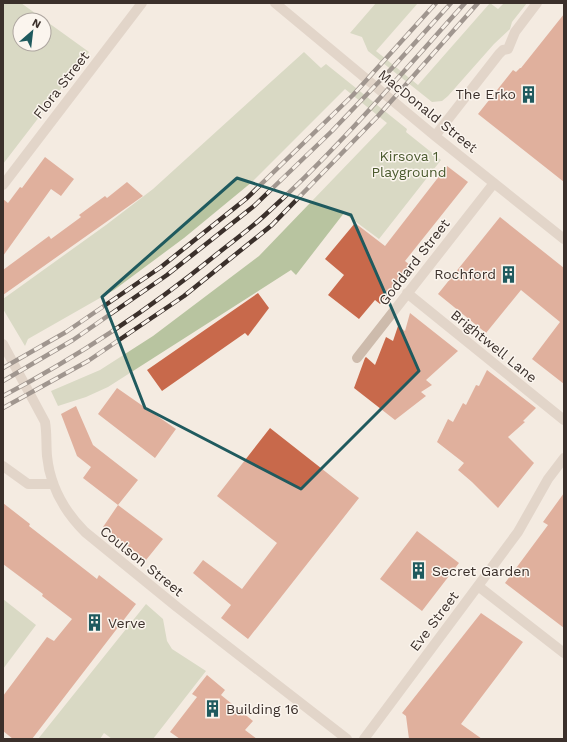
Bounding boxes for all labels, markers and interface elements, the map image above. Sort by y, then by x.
north arrow [12,12,52,52]
text: N [30,16,43,31]
street label: Flora Street [30,48,92,122]
street label: MacDonald Street [375,66,481,156]
building icon: The Erko [519,84,539,104]
place label: The Erko [456,86,516,102]
park label: Kirsova 1 Playground [372,148,446,180]
street label: Goddard Street [375,216,453,308]
building icon: Rochford [499,264,519,284]
place label: Rochford [434,266,496,282]
street label: Brightwell Lane [448,306,540,386]
street label: Coulson Street [97,523,187,599]
building icon: Secret Garden [409,561,429,581]
place label: Secret Garden [432,563,530,579]
street label: Eve Street [406,588,462,654]
building icon: Verve [85,613,105,633]
place label: Verve [108,615,146,631]
building icon: Building 16 [203,699,223,719]
place label: Building 16 [226,701,299,717]

